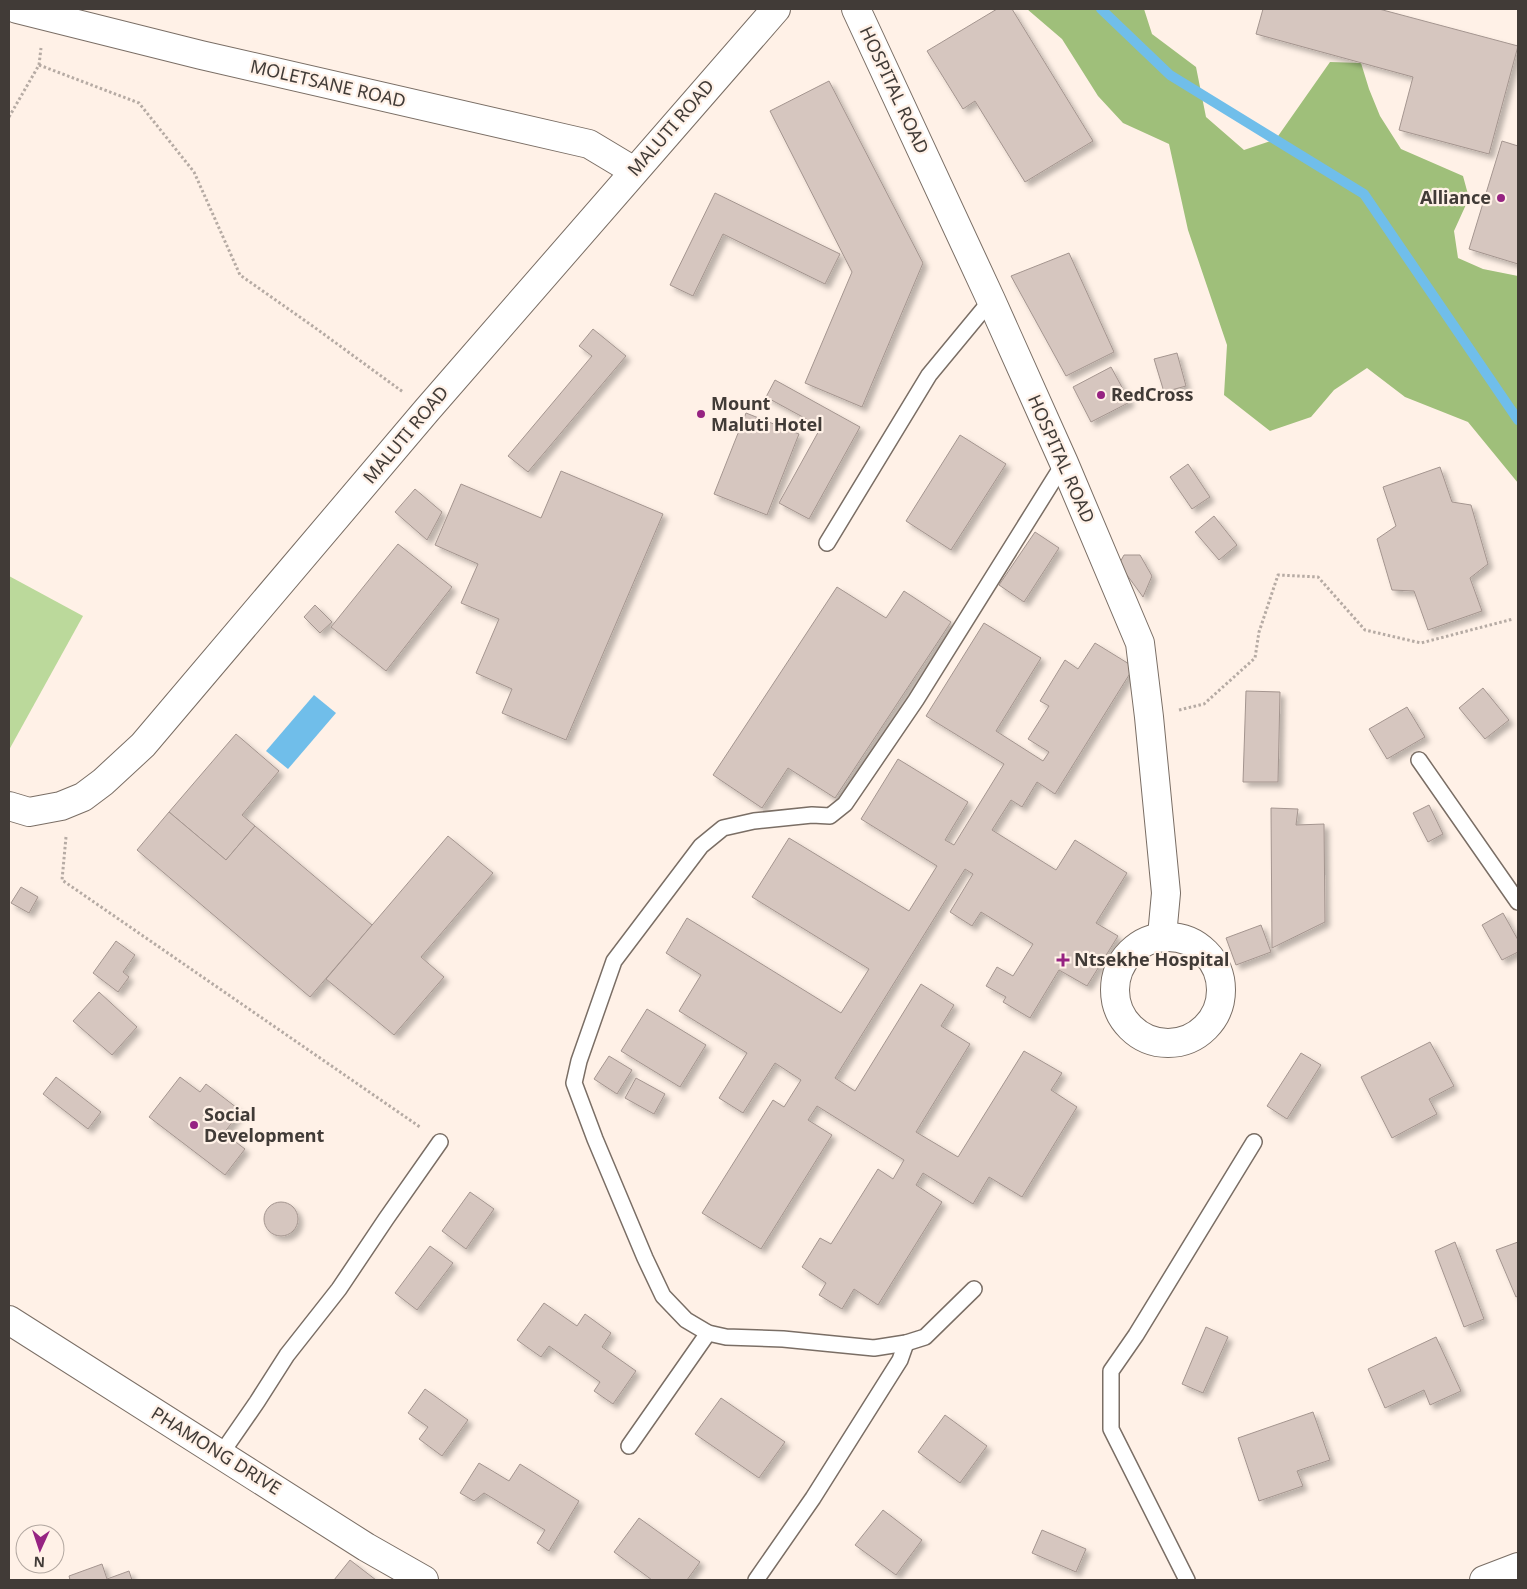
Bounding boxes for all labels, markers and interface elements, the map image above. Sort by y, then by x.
street label: HOSPITAL ROAD [855,22,935,157]
street label: MOLETSANE ROAD [248,53,408,113]
street label: MALUTI ROAD [622,74,719,181]
place label: Alliance [1420,185,1491,209]
marker: Alliance [1495,192,1507,204]
street label: MALUTI ROAD [357,380,453,488]
place label: RedCross [1111,382,1194,406]
marker: RedCross [1095,389,1107,401]
place label: Mount Maluti Hotel [711,391,823,436]
street label: HOSPITAL ROAD [1023,391,1101,527]
marker: Mount Maluti Hotel [695,408,707,420]
place label: Ntsekhe Hospital [1074,947,1229,971]
marker: Ntsekhe Hospital [1056,953,1070,967]
place label: Social Development [204,1102,325,1147]
marker: Social Development [188,1119,200,1131]
street label: PHAMONG DRIVE [147,1401,286,1500]
north arrow [15,1524,65,1574]
text: N [33,1553,45,1572]

